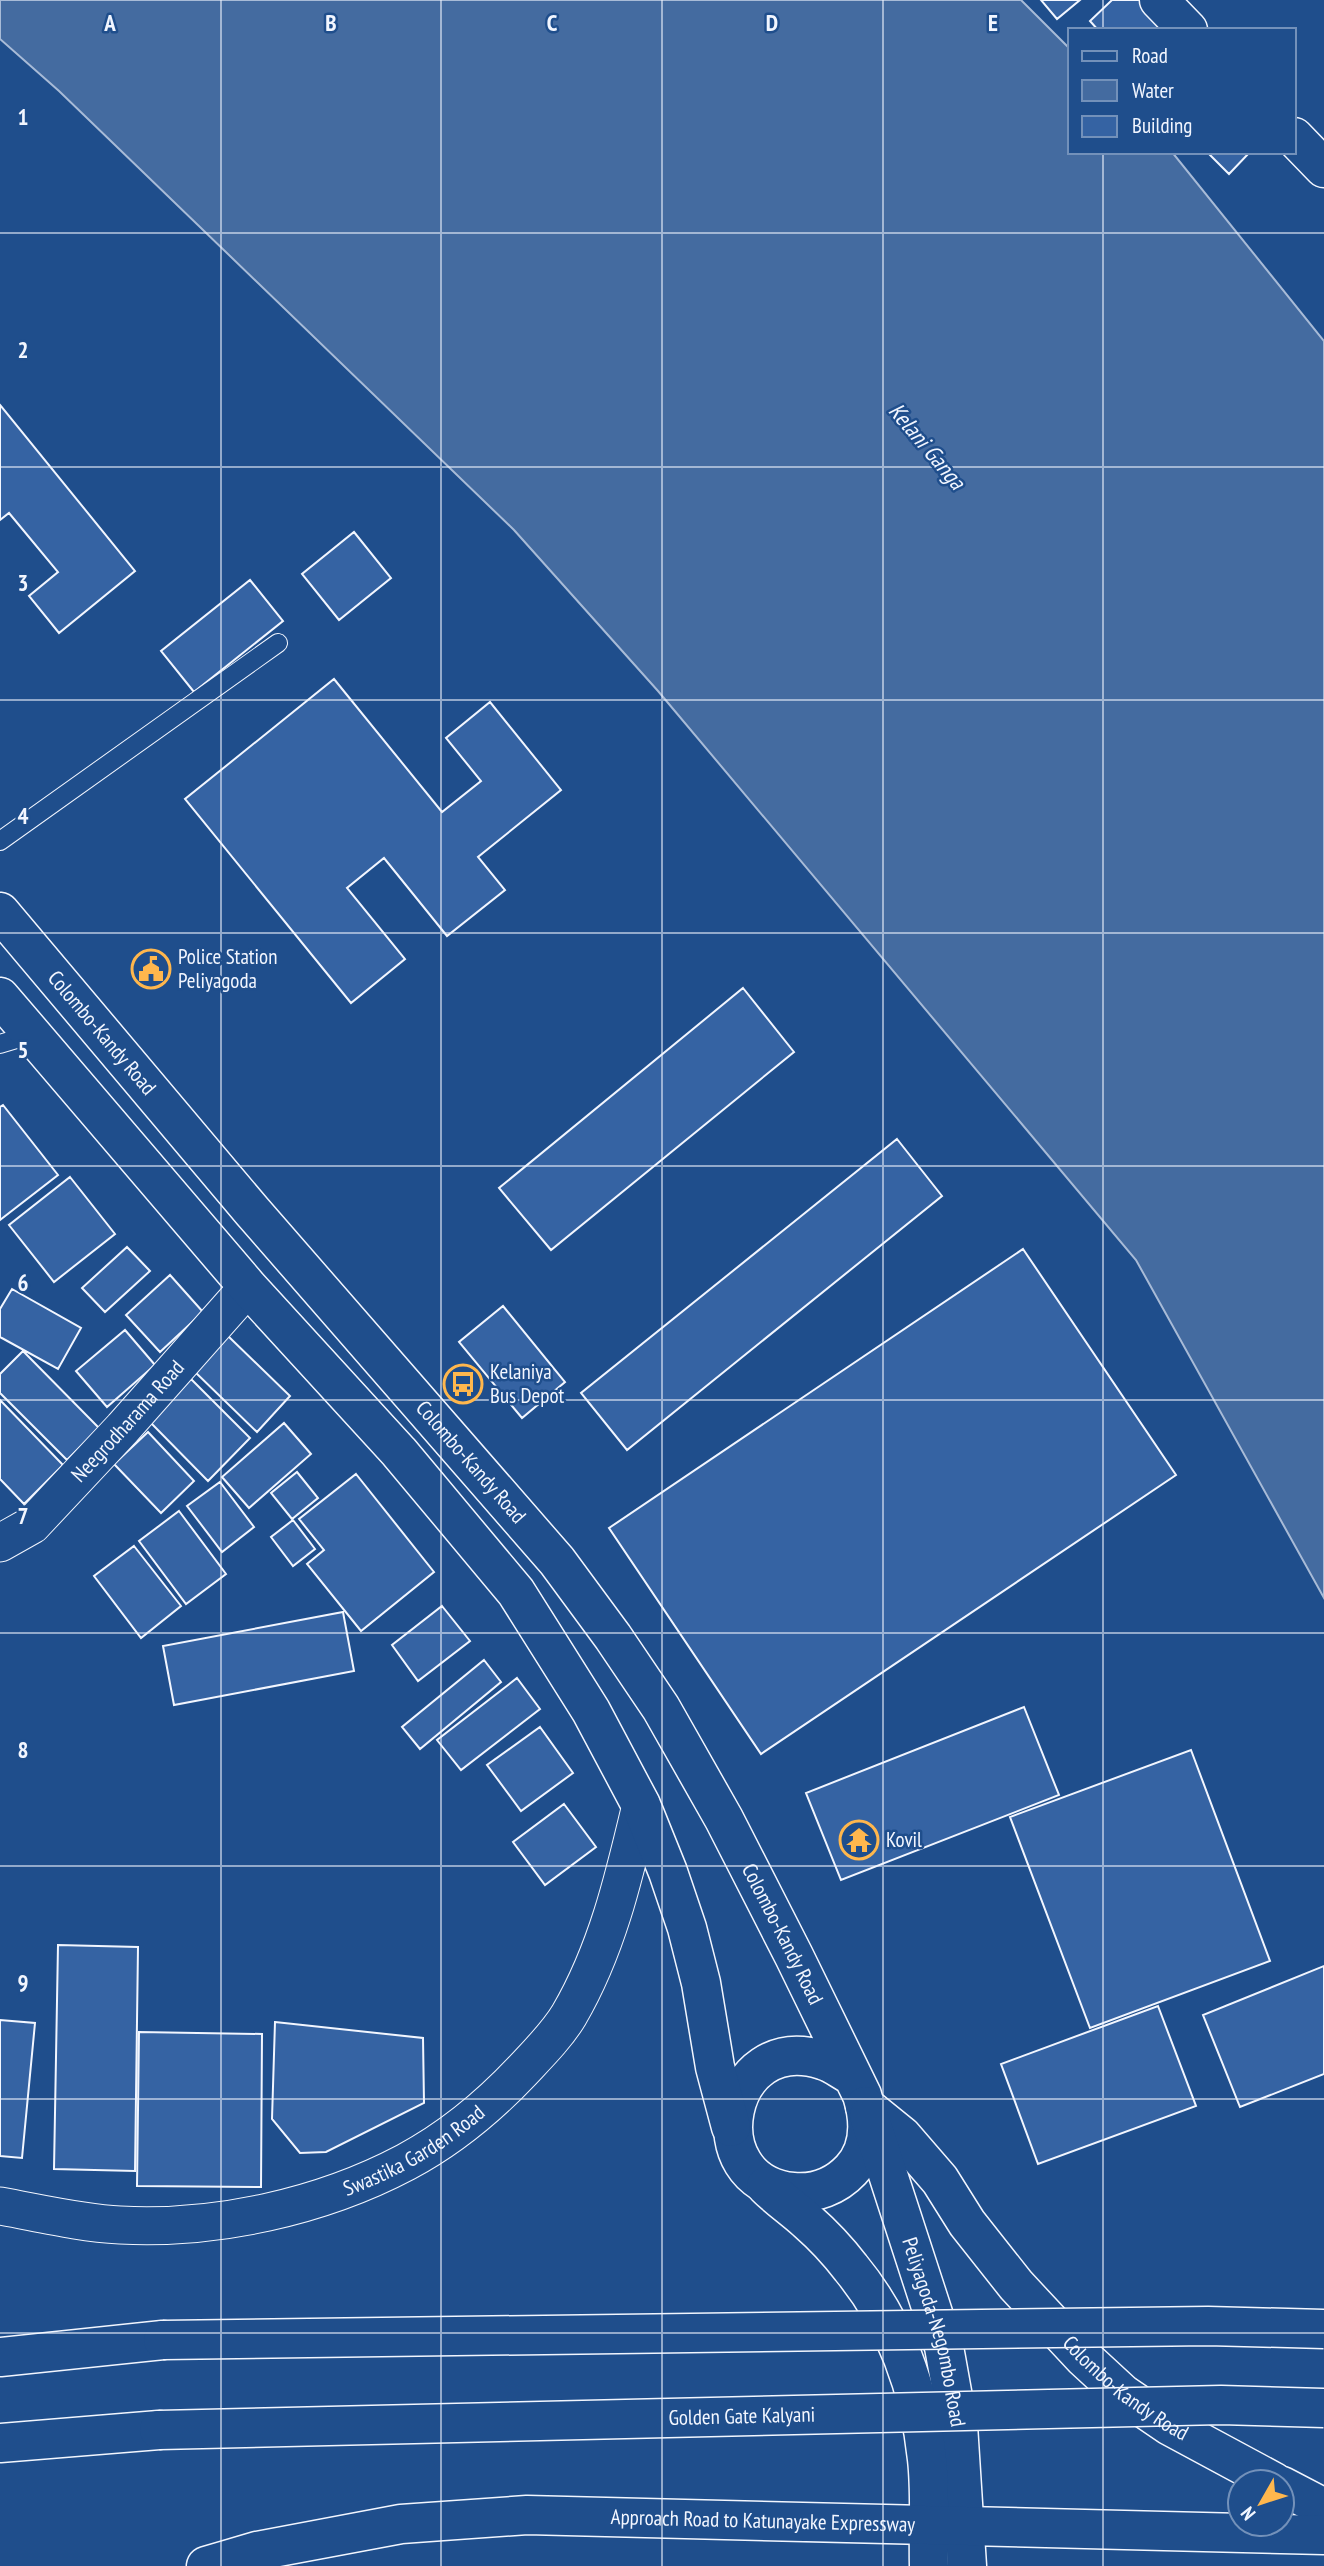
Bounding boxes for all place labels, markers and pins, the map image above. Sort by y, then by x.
place label: Police Station Peliyagoda [178,943,277,994]
public building icon: Police Station Peliyagoda [130,948,172,990]
place label: Kelaniya Bus Depot [490,1358,564,1409]
bus stop icon: Kelaniya Bus Depot [442,1363,484,1405]
temple icon: Kovil [838,1819,880,1861]
place label: Kovil [886,1826,922,1853]

